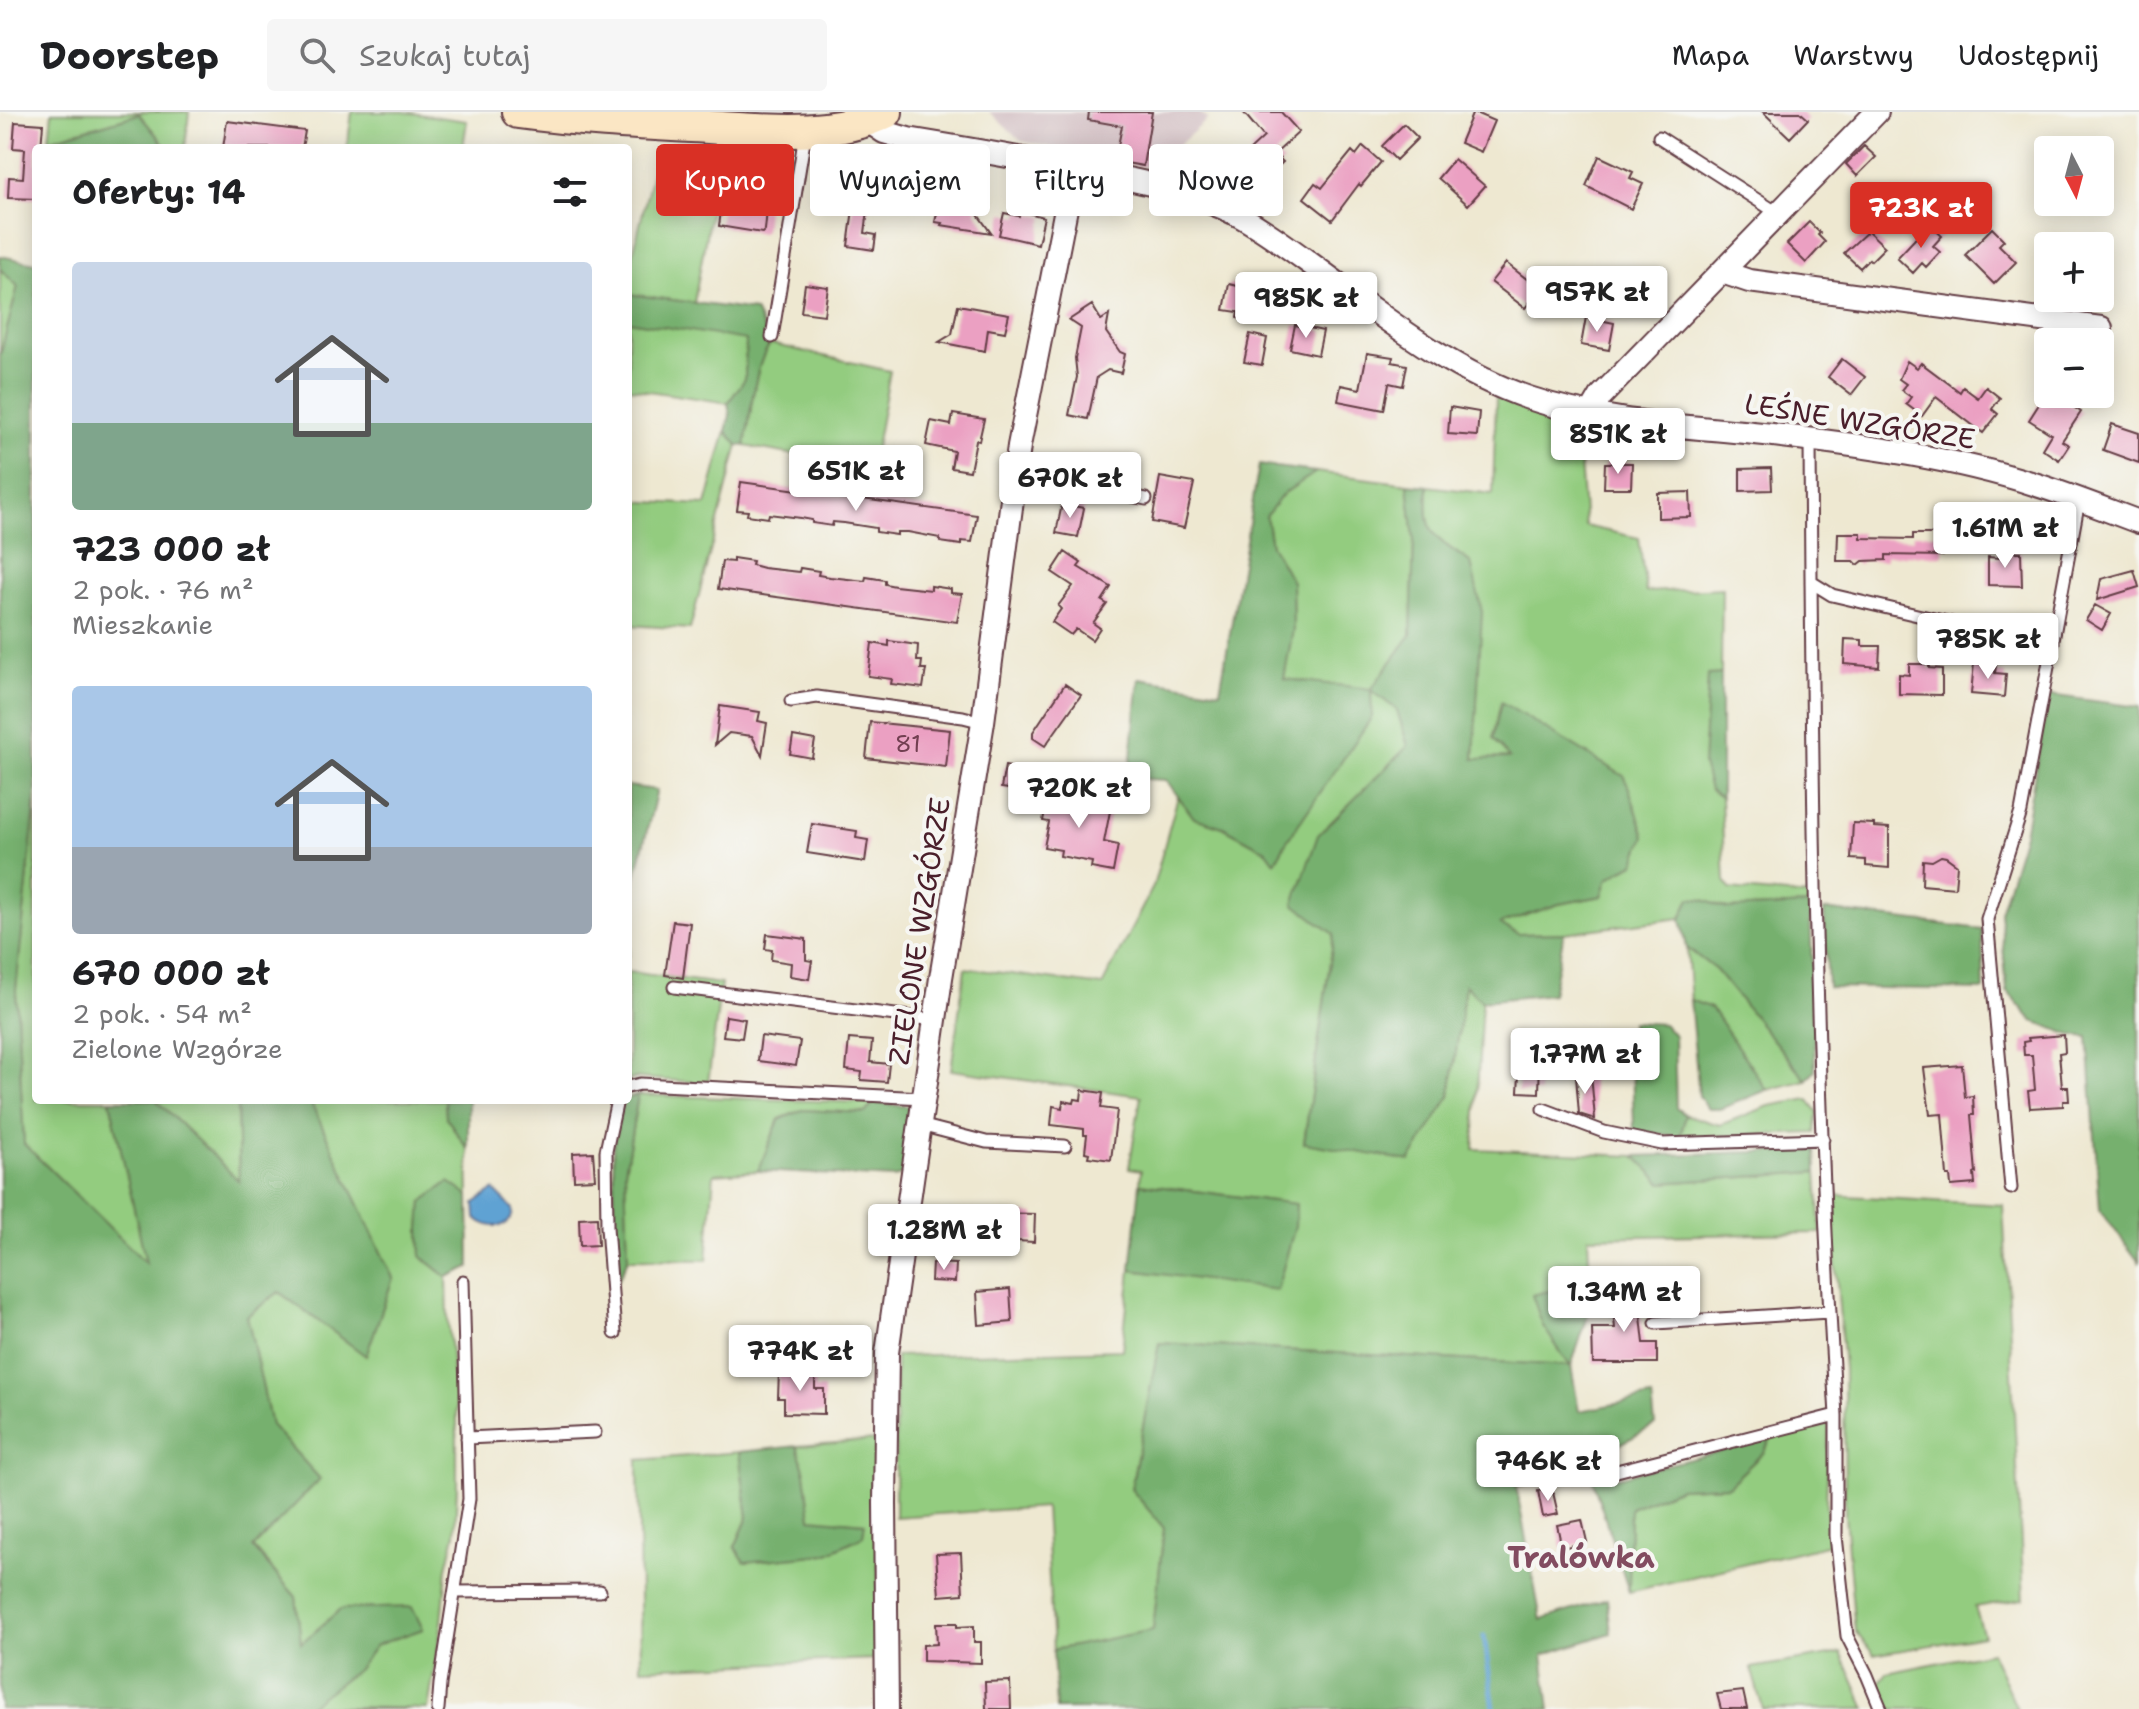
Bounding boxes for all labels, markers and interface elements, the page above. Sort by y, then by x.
search box [267,19,827,91]
text: Doorstep [40,30,219,81]
icon: search [295,33,339,77]
text: Szukaj tutaj [359,35,530,76]
text: Mapa [1672,36,1749,74]
text: Warstwy [1793,36,1914,74]
text: Udostępnij [1958,36,2099,74]
north arrow [2034,136,2114,216]
map controls [2034,136,2114,408]
chip: Kupno [656,144,794,216]
chip: Wynajem [810,144,990,216]
chip: Filtry [1006,144,1133,216]
chip: Nowe [1149,144,1283,216]
text: Oferty: 14 [72,169,245,215]
icon: filters [548,170,592,214]
pin: 723K zł [1847,182,1995,250]
text: 723K zł [1868,190,1974,225]
button: + [2034,232,2114,312]
pin: 957K zł [1523,266,1671,334]
pin: 985K zł [1232,272,1380,340]
text: 957K zł [1544,274,1650,309]
text: 985K zł [1253,280,1359,315]
icon: home [260,314,404,458]
button: − [2034,328,2114,408]
street label: LEŚNE WZGÓRZE [1742,384,1978,458]
pin: 851K zł [1544,408,1692,476]
text: 851K zł [1569,416,1667,451]
pin: 651K zł [782,445,930,513]
pin: 670K zł [996,452,1144,520]
text: 651K zł [807,453,905,488]
text: 670K zł [1017,460,1123,495]
pin: 1.61M zł [1922,502,2088,570]
text: 1.61M zł [1951,510,2059,545]
text: 723 000 zł [72,526,270,572]
text: 2 pok. · 76 m² [72,572,254,607]
text: Mieszkanie [72,607,213,642]
pin: 785K zł [1914,613,2062,681]
text: 785K zł [1935,621,2041,656]
house number: 81 [895,728,921,760]
icon: home [260,738,404,882]
pin: 720K zł [1005,762,1153,830]
text: 720K zł [1026,770,1132,805]
street label: ZIELONE WZGÓRZE [879,795,959,1067]
text: 670 000 zł [72,950,270,996]
text: 2 pok. · 54 m² [72,996,252,1031]
pin: 1.77M zł [1502,1028,1668,1096]
text: Zielone Wzgórze [72,1031,283,1066]
text: 1.77M zł [1529,1036,1641,1071]
pin: 1.28M zł [861,1204,1027,1272]
text: 1.28M zł [886,1212,1002,1247]
pin: 1.34M zł [1541,1266,1707,1334]
text: 1.34M zł [1566,1274,1682,1309]
pin: 774K zł [726,1325,874,1393]
text: 774K zł [747,1333,853,1368]
pin: 746K zł [1474,1435,1622,1503]
text: 746K zł [1494,1443,1602,1478]
district label: Tralówka [1507,1537,1655,1578]

